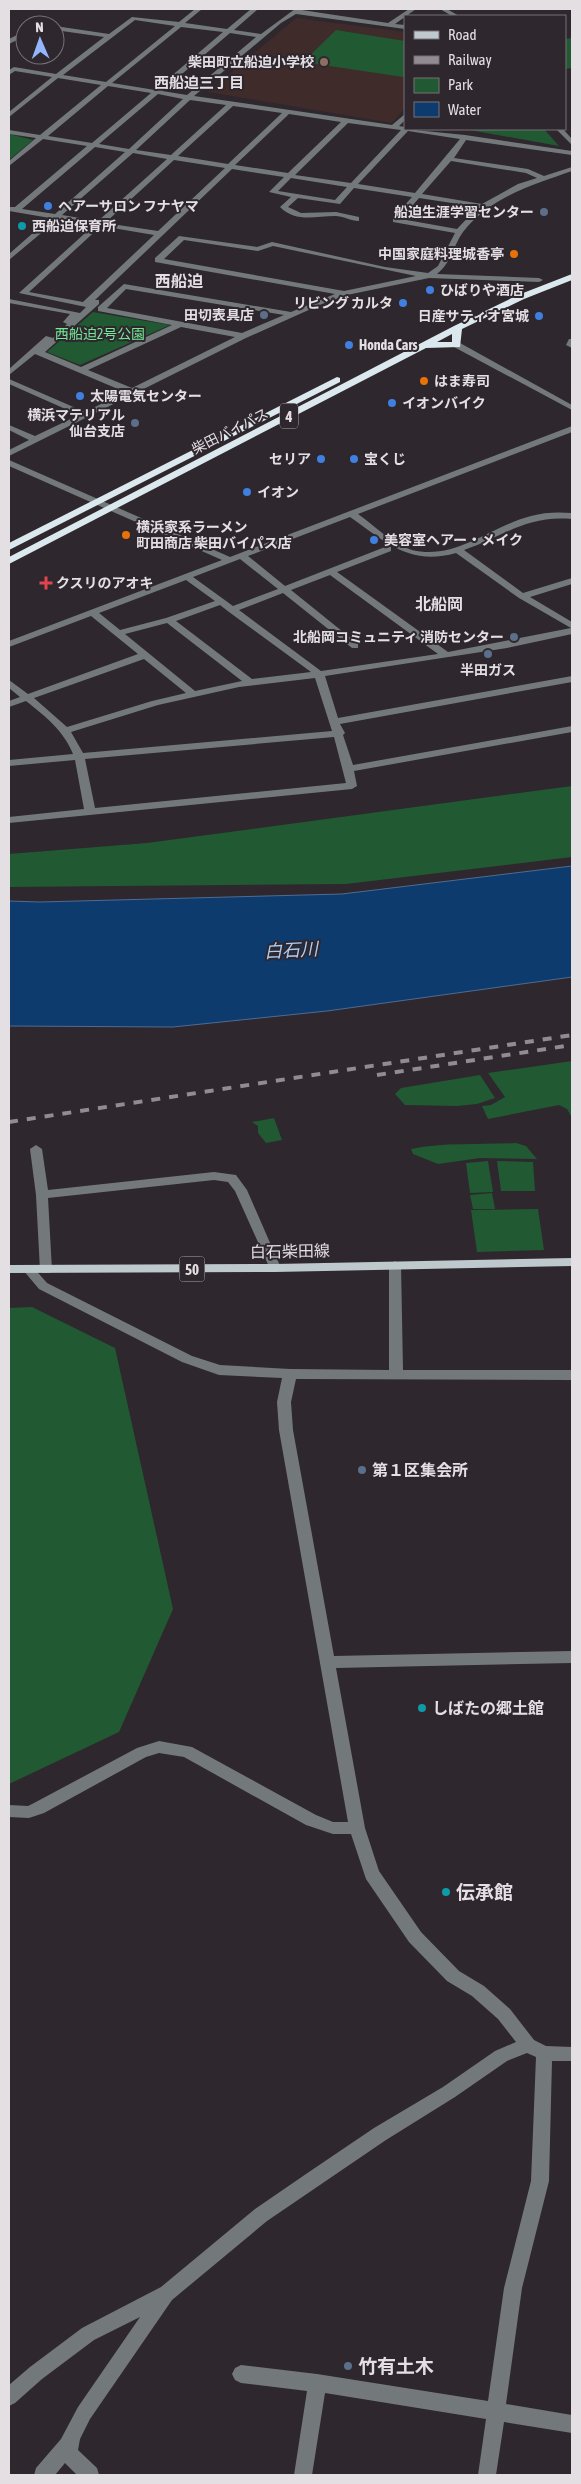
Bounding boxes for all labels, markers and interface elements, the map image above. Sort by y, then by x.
north arrow [15,15,65,65]
legend [404,15,566,130]
text: N [35,19,44,35]
text: Road [448,26,477,43]
text: Railway [448,51,492,68]
place label: 柴田町立船迫小学校 [188,54,314,70]
marker: 柴田町立船迫小学校 [318,56,330,68]
district label: 西船迫三丁目 [154,74,244,91]
text: Park [448,76,473,93]
text: Water [448,101,481,118]
place label: ヘアーサロン フナヤマ [58,198,199,214]
marker: ヘアーサロン フナヤマ [42,200,54,212]
place label: 船迫生涯学習センター [394,204,534,220]
marker: 船迫生涯学習センター [538,206,550,218]
place label: 西船迫保育所 [32,218,116,234]
marker: 西船迫保育所 [16,220,28,232]
place label: 中国家庭料理城香亭 [378,246,504,262]
marker: 中国家庭料理城香亭 [508,248,520,260]
district label: 西船迫 [155,272,203,290]
place label: ひばりや酒店 [440,282,524,298]
marker: ひばりや酒店 [424,284,436,296]
place label: リビング カルタ [293,295,393,311]
marker: リビング カルタ [397,297,409,309]
place label: 田切表具店 [184,307,254,323]
place label: 日産サティオ宮城 [418,308,529,324]
marker: 田切表具店 [258,309,270,321]
marker: 日産サティオ宮城 [533,310,545,322]
park label: 西船迫2号公園 [55,326,145,342]
place label: Honda Cars [359,337,418,353]
marker: Honda Cars [343,339,355,351]
place label: はま寿司 [434,373,490,389]
marker: はま寿司 [418,375,430,387]
place label: 太陽電気センター [90,388,202,404]
marker: 太陽電気センター [74,390,86,402]
place label: イオンバイク [402,395,486,411]
marker: イオンバイク [386,397,398,409]
road number: 4 [280,404,298,428]
street label: 柴田バイパス [189,405,271,457]
place label: 横浜マテリアル 仙台支店 [27,407,125,439]
marker: 横浜マテリアル 仙台支店 [129,417,141,429]
place label: セリア [269,451,311,467]
place label: 宝くじ [364,451,406,467]
marker: セリア [315,453,327,465]
marker: 宝くじ [348,453,360,465]
place label: イオン [257,484,299,500]
marker: イオン [241,486,253,498]
place label: 横浜家系ラーメン 町田商店 柴田バイパス店 [136,519,292,551]
marker: 横浜家系ラーメン 町田商店 柴田バイパス店 [120,529,132,541]
place label: 美容室ヘアー・メイク [384,532,523,548]
marker: 美容室ヘアー・メイク [368,534,380,546]
place label: クスリのアオキ [56,575,154,591]
marker: クスリのアオキ [40,577,52,589]
district label: 北船岡 [415,595,463,613]
place label: 北船岡コミュニティ 消防センター [293,629,504,645]
marker: 北船岡コミュニティ 消防センター [508,631,520,643]
marker: 半田ガス [482,648,494,660]
place label: 半田ガス [460,662,516,678]
water label: 白石川 [263,938,321,962]
street label: 白石柴田線 [250,1241,330,1261]
road number: 50 [180,1256,204,1282]
place label: 第１区集会所 [372,1461,468,1479]
marker: 第１区集会所 [356,1464,368,1476]
place label: しばたの郷土館 [432,1699,544,1717]
marker: しばたの郷土館 [416,1702,428,1714]
place label: 伝承館 [456,1881,513,1903]
marker: 伝承館 [440,1886,452,1898]
place label: 竹有土木 [358,2355,434,2377]
marker: 竹有土木 [342,2360,354,2372]

